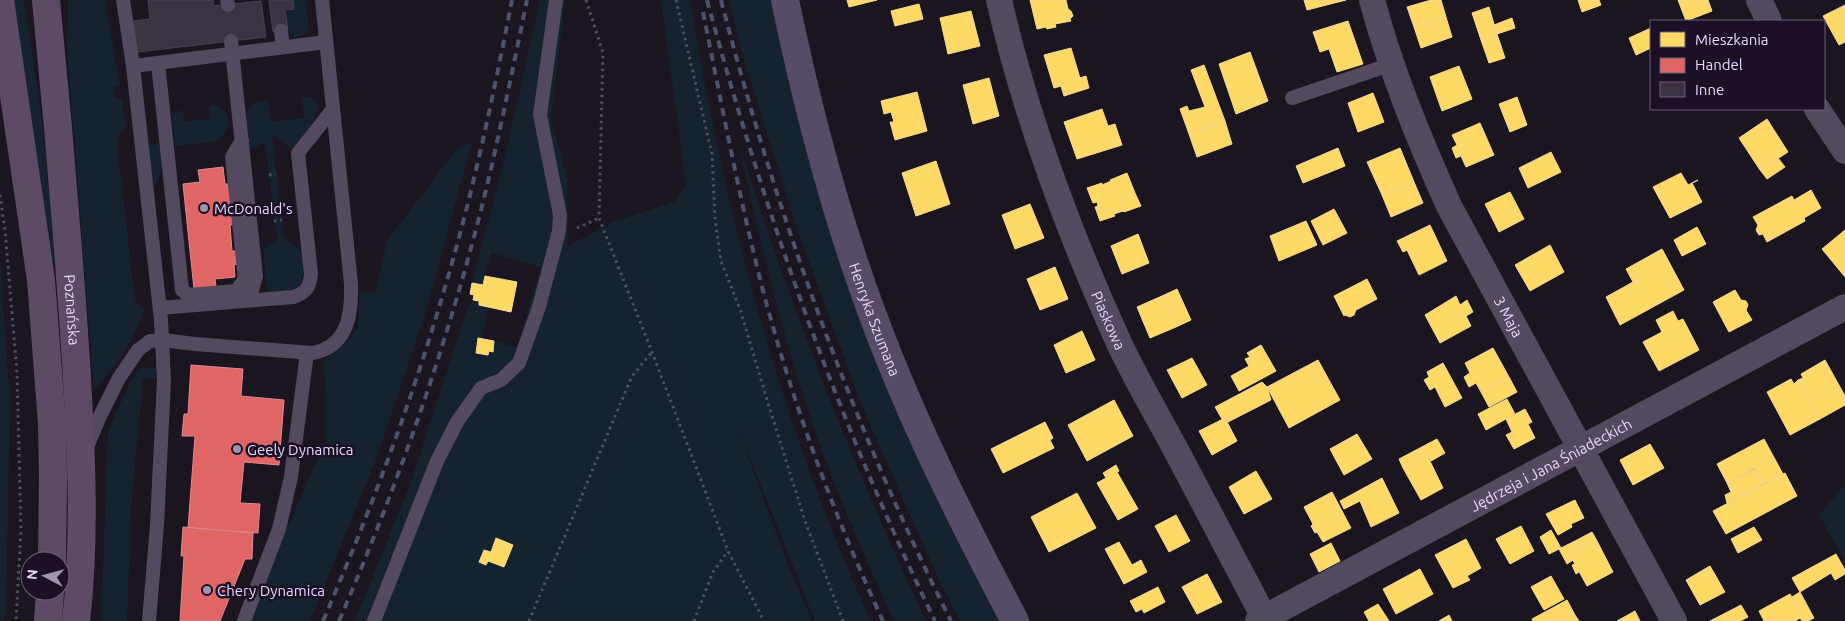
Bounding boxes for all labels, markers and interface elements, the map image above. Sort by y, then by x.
legend [1650,20,1825,110]
text: Mieszkania [1695,31,1769,48]
text: Handel [1695,56,1743,73]
text: Inne [1695,81,1724,98]
place label: McDonald's [214,200,292,217]
marker: McDonald's [198,202,210,214]
street label: Henryka Szumana [846,260,904,378]
street label: Poznańska [61,274,83,346]
street label: Piaskowa [1089,288,1129,352]
street label: 3 Maja [1491,293,1527,340]
street label: Jędrzeja i Jana Śniadeckich [1467,414,1634,514]
place label: Geely Dynamica [247,441,353,458]
marker: Geely Dynamica [231,443,243,455]
north arrow [20,551,70,601]
text: N [24,569,41,581]
place label: Chery Dynamica [217,582,325,599]
marker: Chery Dynamica [201,584,213,596]

